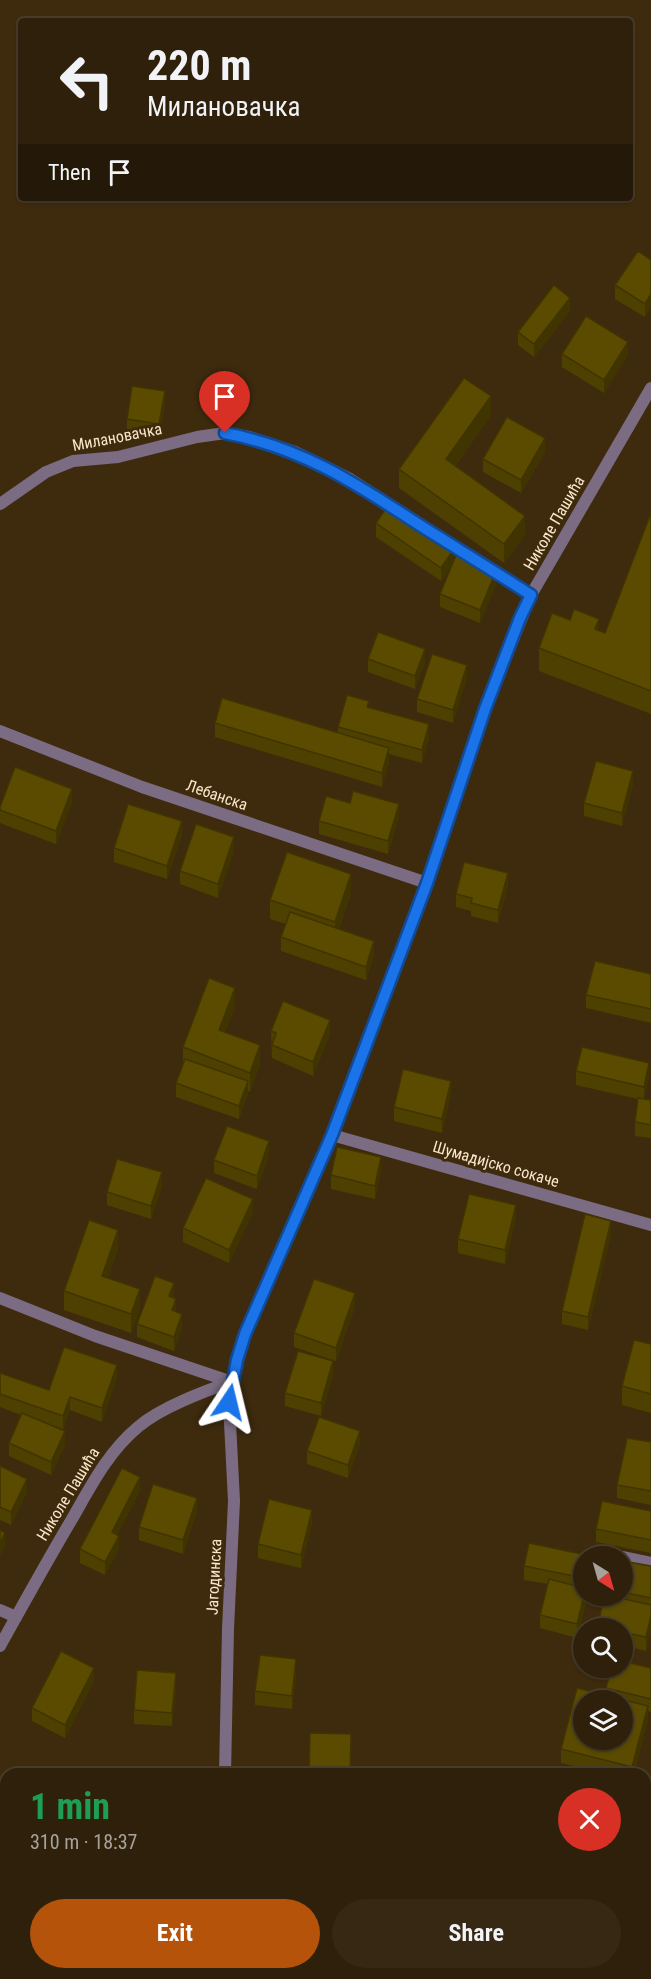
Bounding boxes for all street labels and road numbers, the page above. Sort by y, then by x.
street label: Милановачка [71,419,163,455]
street label: Николе Пашића [519,473,589,573]
street label: Лебанска [184,776,250,814]
street label: Шумадијско сокаче [431,1137,561,1191]
street label: Николе Пашића [33,1444,103,1544]
street label: Јагодинска [203,1538,225,1616]

